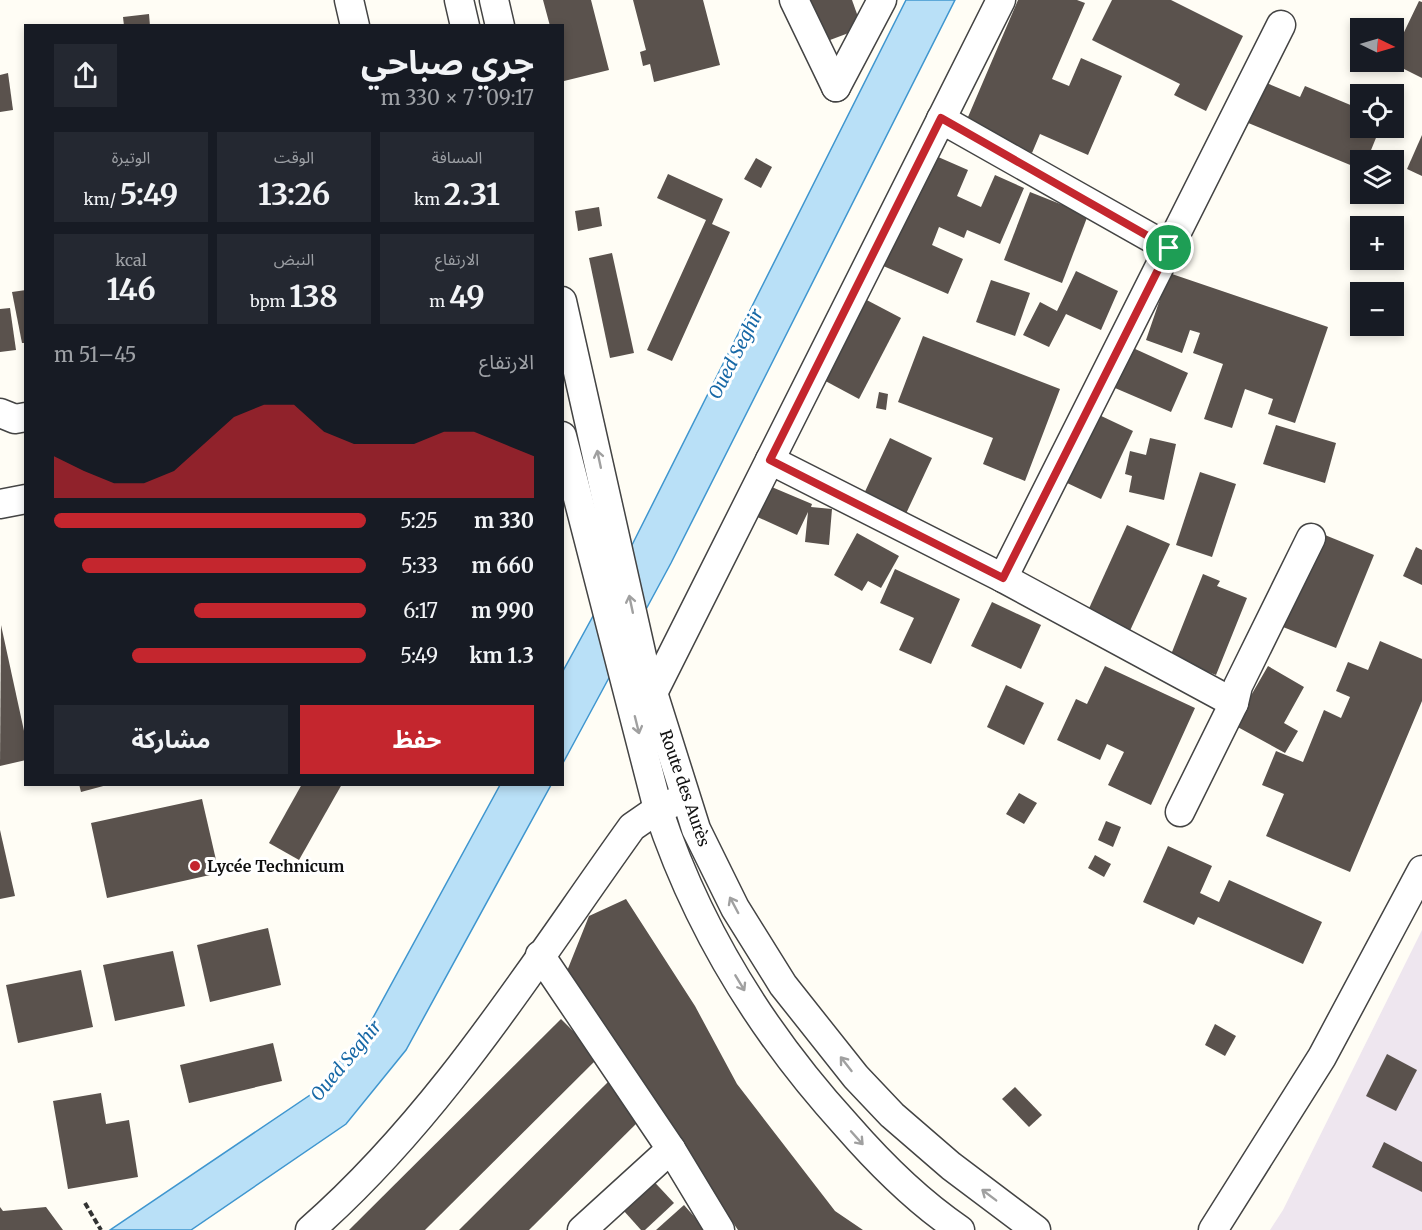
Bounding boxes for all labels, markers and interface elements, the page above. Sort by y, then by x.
north arrow [1350,18,1404,72]
map controls [1350,18,1404,336]
text: جري صباحي [361,42,534,83]
button: share [54,44,117,107]
button: locate [1350,84,1404,138]
text: 09:17 · 7 × 330 m [381,85,534,110]
text: الوتيرة [112,147,150,167]
text: الوقت [274,147,314,167]
text: المسافة [432,147,482,167]
button: layers [1350,150,1404,204]
text: 5:49 [120,175,178,213]
text: 13:26 [258,175,330,213]
text: 2.31 [444,175,500,213]
text: /km [84,189,120,209]
text: km [414,189,444,209]
button: + [1350,216,1404,270]
pin [1143,222,1194,273]
icon: arrive [1152,231,1185,264]
text: النبض [274,249,314,269]
text: الارتفاع [435,249,479,269]
text: kcal [115,250,147,270]
text: 146 [106,270,156,308]
text: 138 [289,277,338,315]
text: 49 [449,277,485,315]
button: − [1350,282,1404,336]
text: bpm [250,291,289,311]
text: m [429,291,449,311]
water label: Oued Seghir [703,304,768,403]
text: 45–51 m [54,342,137,367]
text: الارتفاع [479,349,534,374]
one-way arrow [593,450,604,469]
text: 5:25 [400,508,438,533]
text: 330 m [474,508,534,533]
text: 5:33 [401,553,438,578]
text: 660 m [471,553,534,578]
one-way arrow [625,595,636,614]
text: 6:17 [403,598,438,623]
text: 990 m [471,598,534,623]
text: 5:49 [400,643,438,668]
text: 1.3 km [470,643,534,668]
button: مشاركة [54,705,288,774]
button: حفظ [300,705,534,774]
one-way arrow [632,716,644,735]
street label: Route des Aurès [656,727,714,849]
place label: Lycée Technicum [207,856,344,876]
marker: Lycée Technicum [188,859,202,873]
one-way arrow [728,896,739,914]
one-way arrow [734,974,746,991]
water label: Oued Seghir [305,1015,386,1106]
one-way arrow [840,1056,853,1072]
one-way arrow [850,1130,864,1145]
one-way arrow [982,1189,998,1201]

